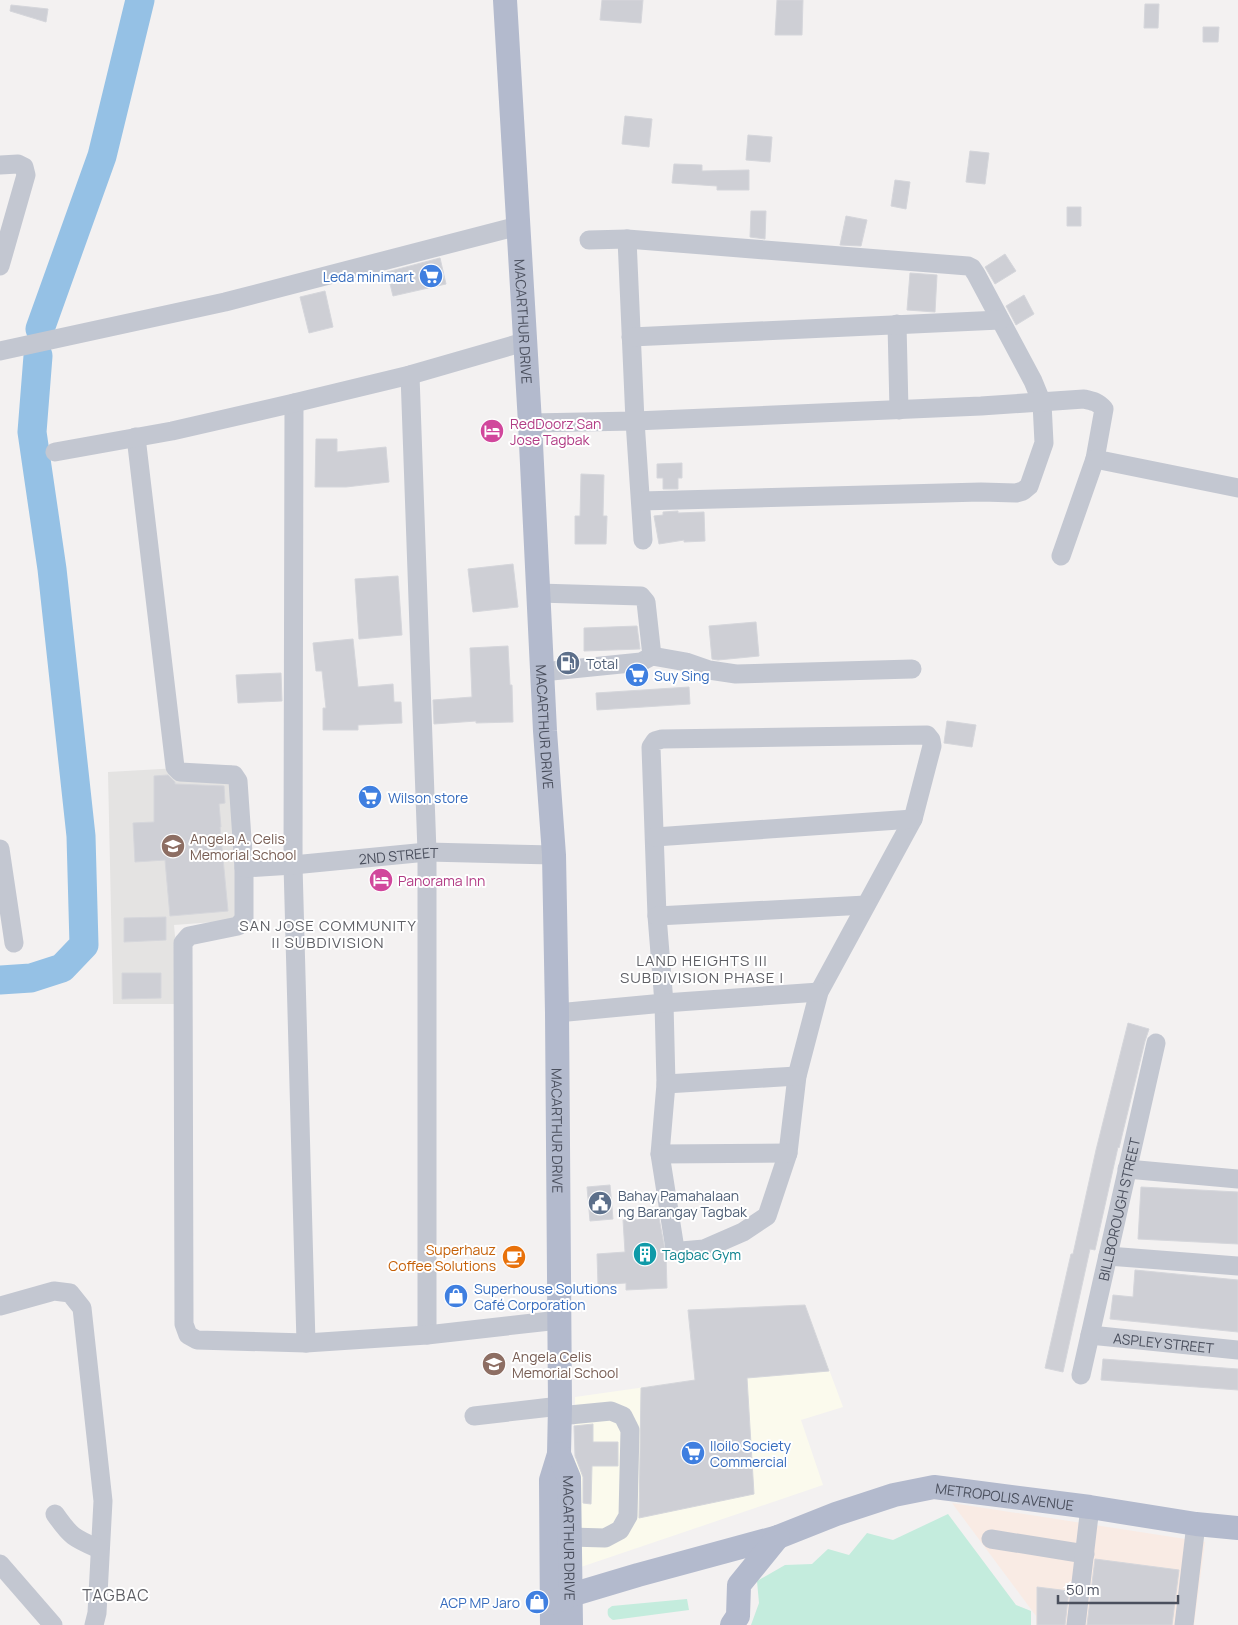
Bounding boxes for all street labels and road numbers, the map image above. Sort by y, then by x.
street label: MACARTHUR DRIVE [511,258,537,385]
street label: MACARTHUR DRIVE [532,664,559,790]
street label: 2ND STREET [358,842,439,868]
street label: MACARTHUR DRIVE [548,1068,568,1193]
street label: BILLBOROUGH STREET [1093,1135,1144,1283]
street label: ASPLEY STREET [1112,1328,1215,1357]
street label: MACARTHUR DRIVE [559,1475,580,1601]
street label: METROPOLIS AVENUE [934,1478,1075,1514]

